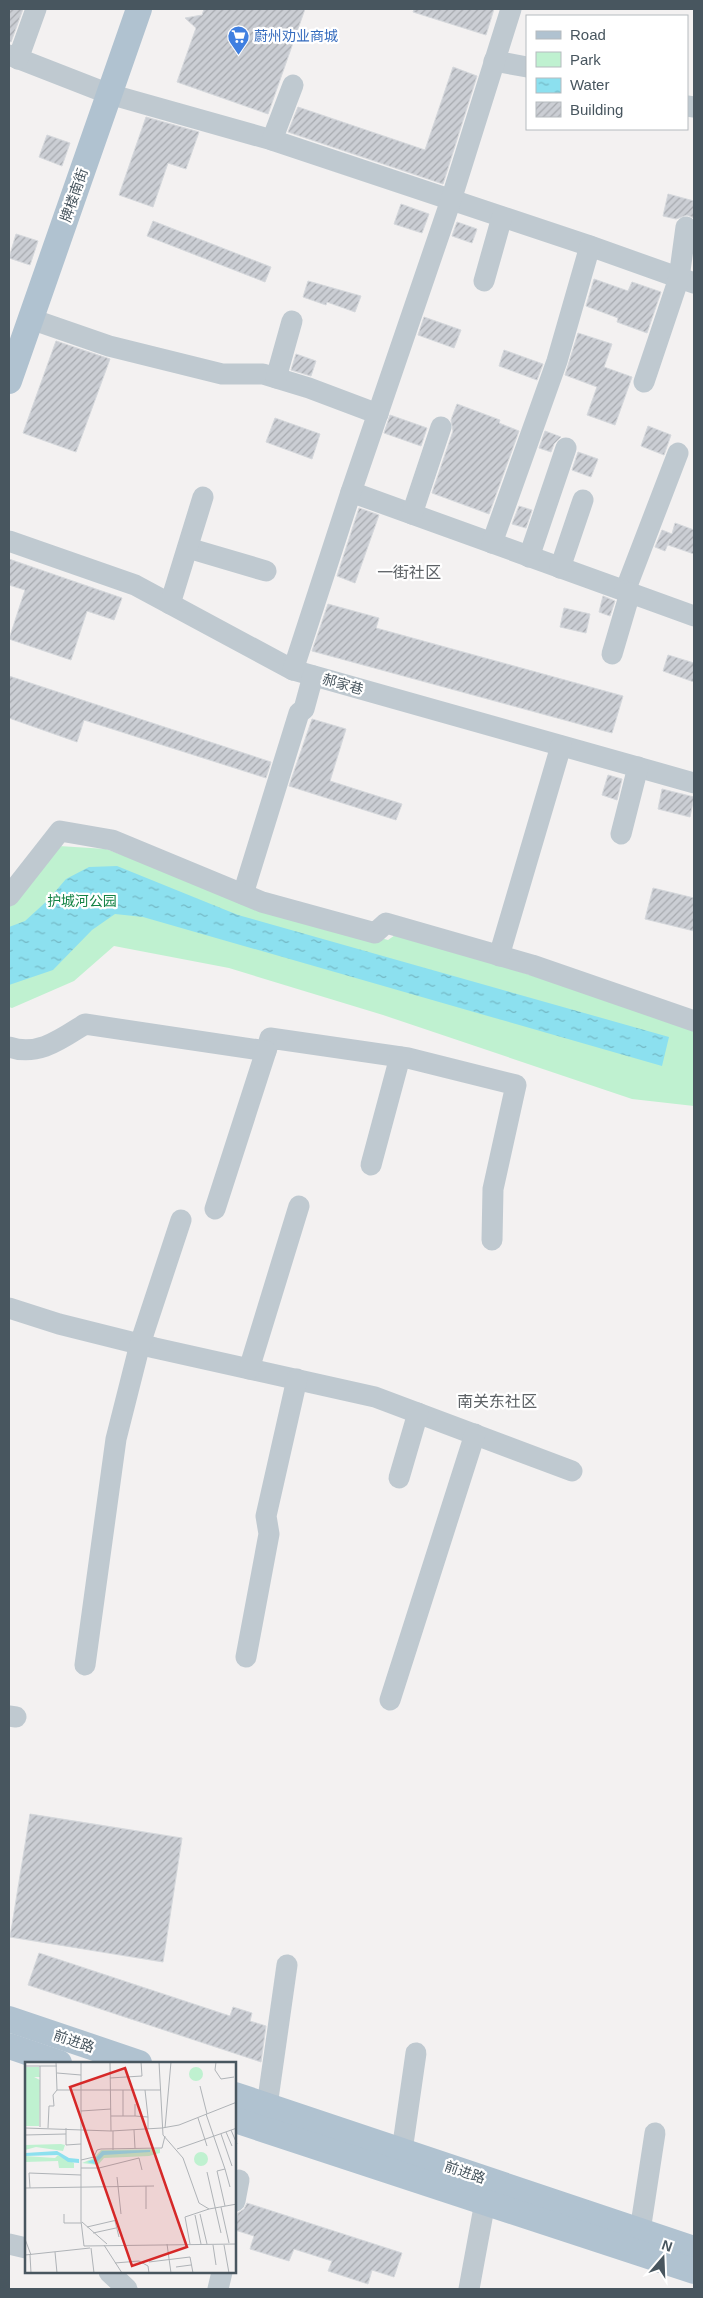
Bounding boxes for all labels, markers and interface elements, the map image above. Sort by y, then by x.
legend [526,15,688,130]
supermarket icon: 蔚州劝业商城 [226,24,250,55]
text: Road [570,26,606,43]
place label: 蔚州劝业商城 [254,28,338,44]
text: Park [570,51,601,68]
text: Water [570,76,609,93]
text: Building [570,101,623,118]
street label: 牌楼南街 [57,166,91,224]
district label: 一街社区 [377,564,441,581]
street label: 郝家巷 [321,671,365,697]
park label: 护城河公园 [47,893,117,909]
district label: 南关东社区 [457,1393,537,1410]
street label: 前进路 [52,2027,96,2055]
inset map [25,2062,236,2273]
street label: 前进路 [443,2158,487,2186]
north arrow [638,2233,688,2283]
text: N [660,2236,675,2255]

